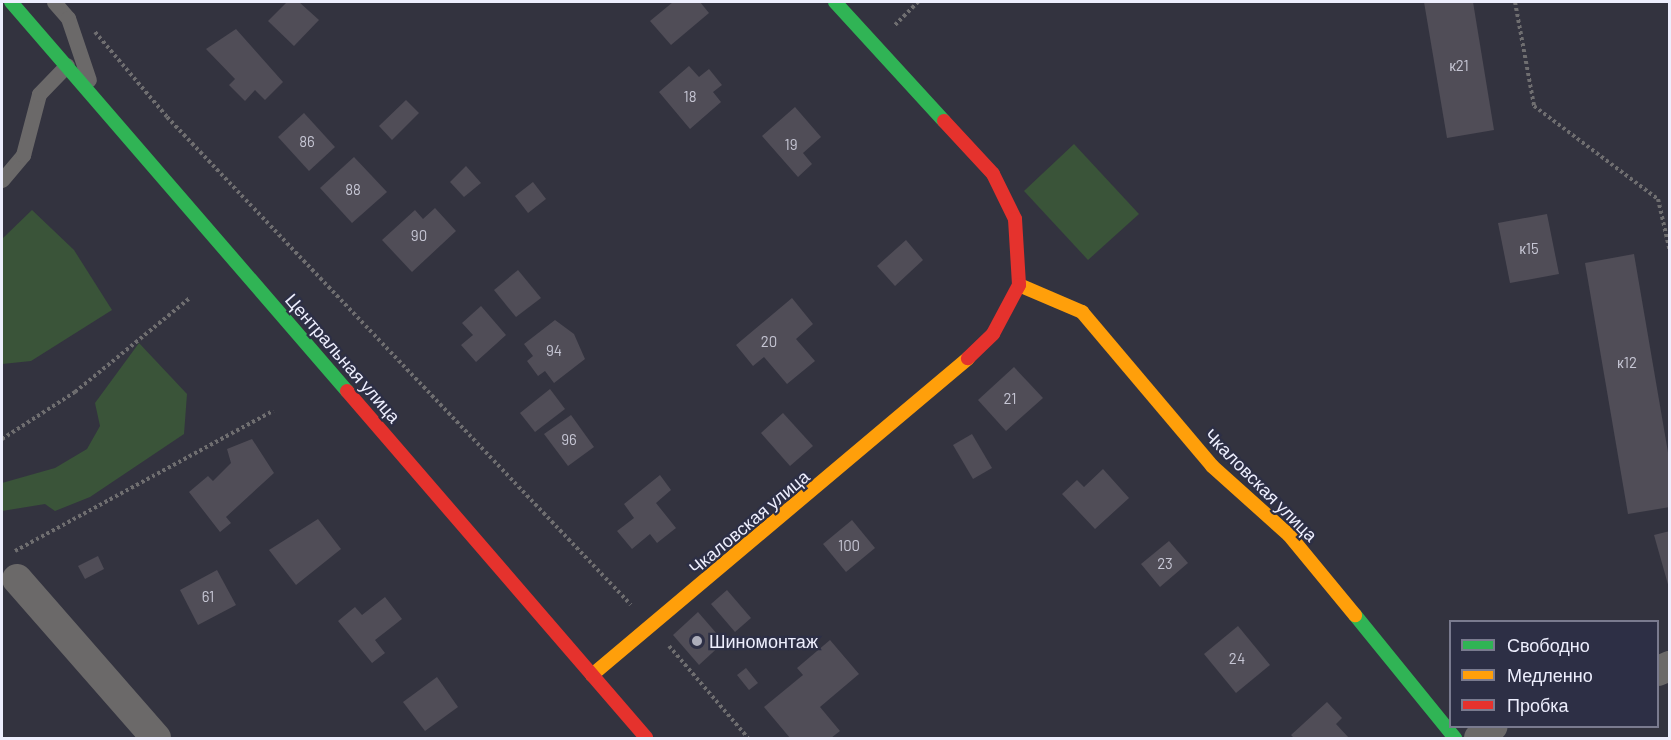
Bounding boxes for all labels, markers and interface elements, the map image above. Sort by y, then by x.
house number: к21 [1449,57,1469,75]
house number: 18 [683,88,697,106]
house number: 86 [299,133,315,151]
house number: 19 [784,136,798,154]
house number: 88 [345,181,361,199]
house number: 90 [411,227,427,245]
house number: к15 [1519,240,1539,258]
street label: Центральная улица [281,289,405,427]
house number: 20 [761,333,777,351]
house number: 94 [546,342,562,360]
house number: к12 [1617,354,1637,372]
house number: 21 [1003,390,1017,408]
street label: Чкаловская улица [1200,424,1322,546]
house number: 96 [561,431,577,449]
street label: Чкаловская улица [684,465,814,579]
house number: 100 [838,537,860,555]
house number: 23 [1157,555,1173,573]
house number: 61 [202,588,214,606]
legend [1449,620,1659,728]
place label: Шиномонтаж [709,630,818,652]
marker: Шиномонтаж [690,634,704,648]
text: Свободно [1507,634,1590,656]
house number: 24 [1229,650,1245,668]
text: Медленно [1507,664,1593,686]
text: Пробка [1507,694,1569,716]

